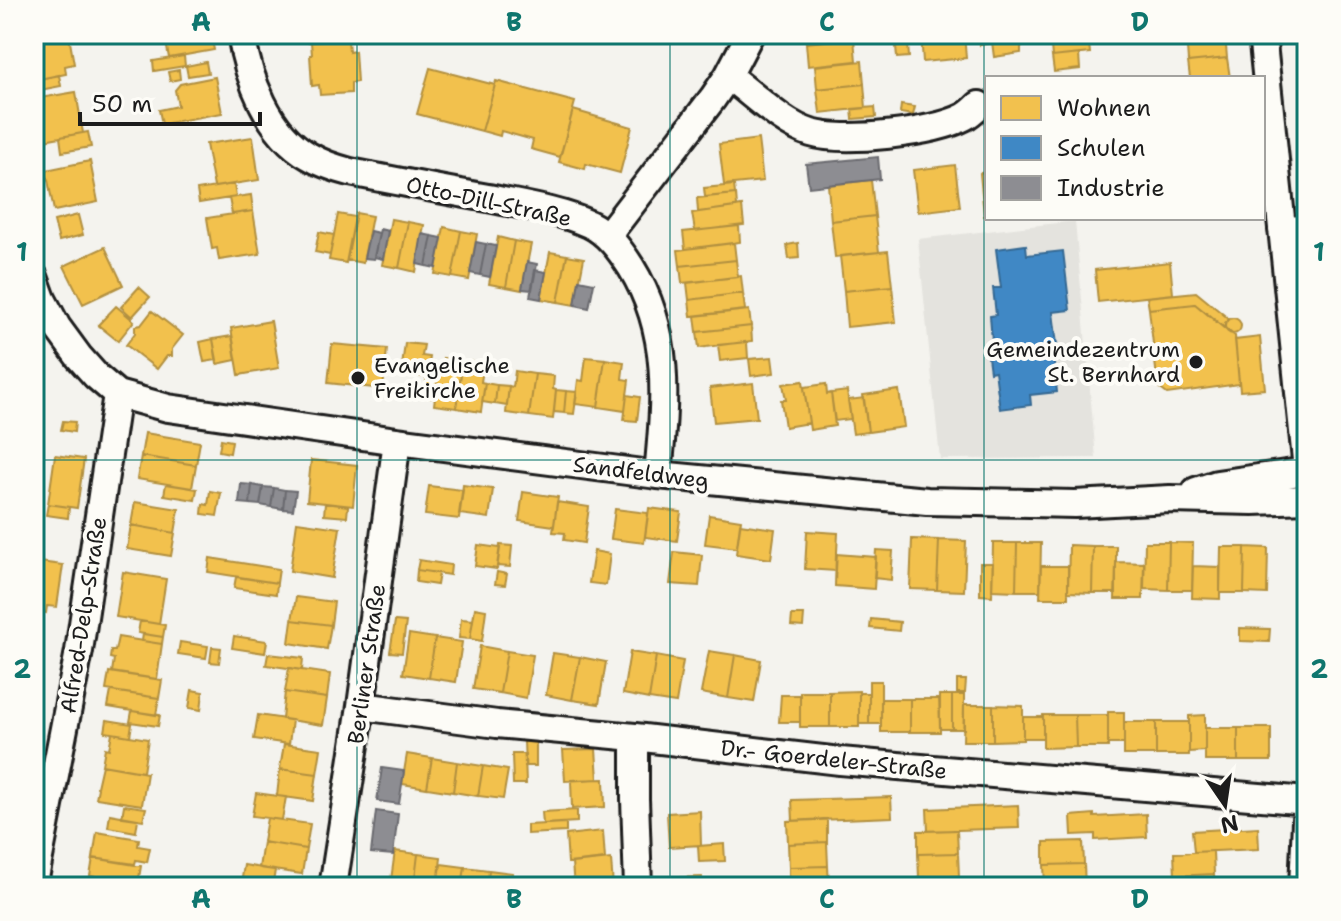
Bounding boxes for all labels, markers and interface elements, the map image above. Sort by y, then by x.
text: A [191,4,211,39]
text: B [506,4,522,39]
text: C [819,4,835,39]
text: D [1131,4,1149,39]
scale bar [80,76,260,126]
legend [985,76,1265,220]
text: 50 m [92,88,152,120]
text: Wohnen [1057,92,1151,124]
text: Schulen [1057,132,1145,164]
street label: Otto-Dill-Straße [403,170,574,233]
text: Industrie [1057,172,1165,204]
text: 1 [16,234,28,269]
text: 1 [1313,234,1325,269]
place label: Gemeindezentrum St. Bernhard [986,335,1180,389]
place label: Evangelische Freikirche [374,351,510,405]
marker: Gemeindezentrum St. Bernhard [1187,353,1205,371]
marker: Evangelische Freikirche [349,369,367,387]
street label: Sandfeldweg [571,450,711,495]
street label: Alfred-Delp-Straße [54,515,113,715]
street label: Berliner Straße [341,582,392,746]
text: 2 [13,651,31,686]
text: 2 [1310,651,1328,686]
street label: Dr.- Goerdeler-Straße [719,733,949,786]
north arrow [1185,765,1265,845]
text: N [1218,808,1241,840]
text: A [191,881,211,916]
text: B [506,881,522,916]
text: C [819,881,835,916]
text: D [1131,881,1149,916]

